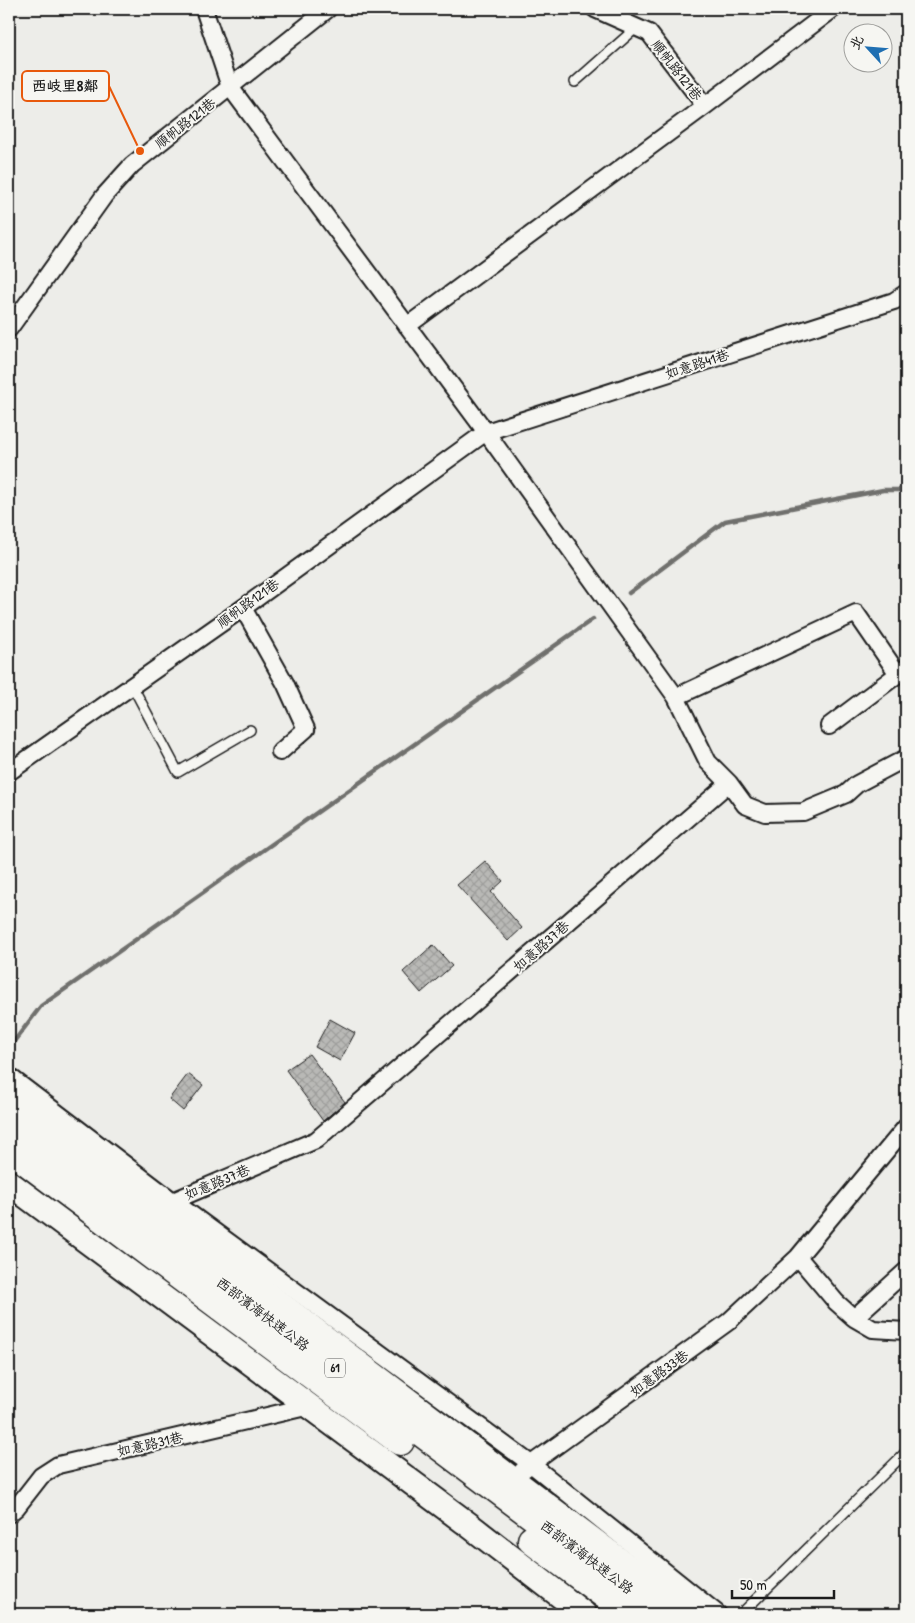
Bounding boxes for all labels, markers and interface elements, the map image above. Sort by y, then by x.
north arrow [842,22,892,72]
text: 北 [844,32,867,53]
street label: 順帆路121巷 [648,35,708,105]
callout: 西岐里8鄰 [22,71,109,101]
text: 西岐里8鄰 [32,75,98,96]
street label: 順帆路121巷 [150,92,220,152]
street label: 如意路41巷 [662,344,732,383]
street label: 順帆路121巷 [213,573,284,632]
street label: 如意路37巷 [508,915,574,975]
street label: 如意路37巷 [181,1159,253,1204]
street label: 西部濱海快速公路 [213,1272,314,1355]
street label: 如意路33巷 [625,1344,693,1400]
road number: 61 [325,1359,345,1378]
street label: 如意路31巷 [115,1426,186,1460]
street label: 西部濱海快速公路 [537,1515,638,1598]
scale bar [732,1568,835,1600]
text: 50 m [740,1574,767,1595]

